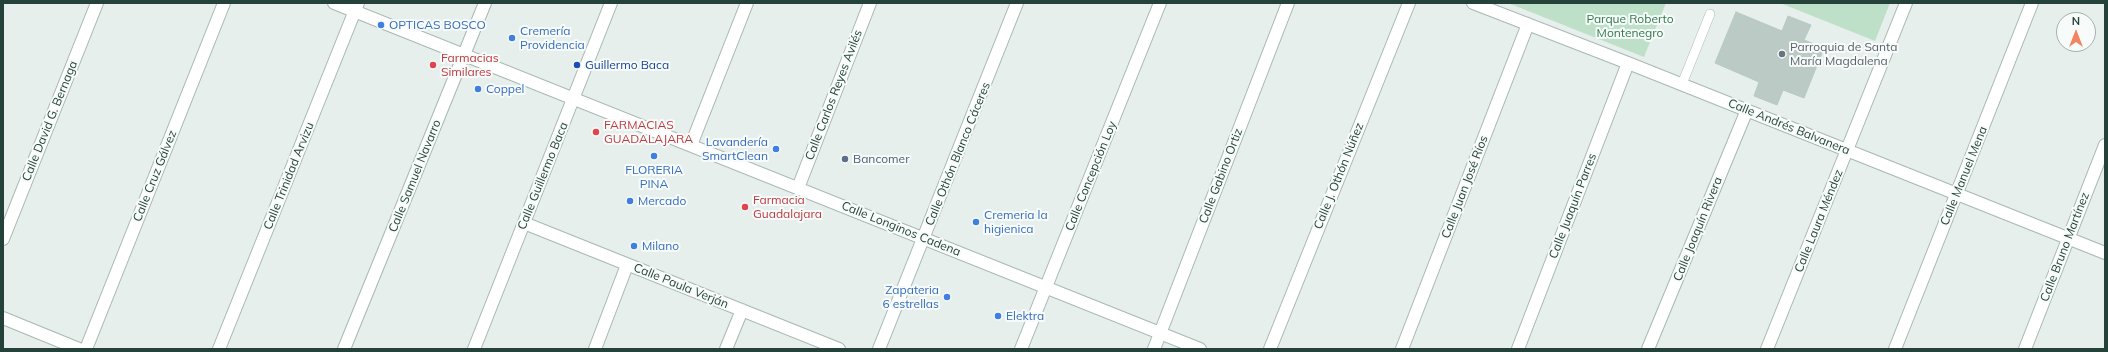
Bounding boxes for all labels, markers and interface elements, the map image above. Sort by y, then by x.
park label: Parque Roberto Montenegro [1586,12,1674,40]
north arrow [2056,12,2096,52]
text: N [2072,14,2080,28]
place label: OPTICAS BOSCO [389,18,486,32]
marker: OPTICAS BOSCO [376,20,386,30]
place label: Cremería Providencia [520,24,585,52]
street label: Calle Carlos Reyes Avilés [802,28,866,162]
marker: Cremería Providencia [507,33,517,43]
place label: Parroquia de Santa María Magdalena [1790,40,1897,68]
marker: Parroquia de Santa María Magdalena [1777,49,1787,59]
place label: Farmacias Similares [441,51,499,79]
place label: Guillermo Baca [585,58,669,72]
street label: Calle David G. Bernaga [19,59,81,183]
marker: Farmacias Similares [428,60,438,70]
marker: Guillermo Baca [572,60,582,70]
street label: Calle Othón Blanco Cáceres [923,80,993,228]
place label: Coppel [486,82,524,96]
marker: Coppel [473,84,483,94]
street label: Calle Andrés Balvanera [1726,96,1852,158]
street label: Calle Samuel Navarro [386,118,444,234]
place label: FARMACIAS GUADALAJARA [604,118,693,146]
street label: Calle Concepción Loy [1062,119,1120,233]
street label: Calle Trinidad Arvizu [261,120,317,232]
street label: Calle Guillermo Baca [515,120,571,232]
street label: Calle J. Othón Núñez [1311,121,1367,231]
street label: Calle Manuel Mena [1938,124,1990,228]
street label: Calle Gabino Ortiz [1196,126,1246,226]
marker: FARMACIAS GUADALAJARA [591,127,601,137]
street label: Calle Cruz Gálvez [130,128,180,224]
street label: Calle Juan José Ríos [1439,133,1491,241]
place label: Lavandería SmartClean [702,135,768,163]
marker: Lavandería SmartClean [771,144,781,154]
marker: FLORERIA PINA [649,151,659,161]
street label: Calle Juaquín Parres [1546,151,1600,261]
place label: Bancomer [853,152,909,166]
marker: Bancomer [840,154,850,164]
place label: FLORERIA PINA [625,163,683,191]
street label: Calle Laura Méndez [1792,167,1846,275]
street label: Calle Joaquín Rivera [1670,175,1726,283]
street label: Calle Bruno Martínez [2037,190,2093,304]
place label: Farmacia Guadalajara [753,193,822,221]
place label: Mercado [638,194,686,208]
marker: Mercado [625,196,635,206]
street label: Calle Longinos Cadena [839,199,963,259]
marker: Farmacia Guadalajara [740,202,750,212]
place label: Cremeria la higienica [984,208,1048,236]
marker: Cremeria la higienica [971,217,981,227]
place label: Milano [642,239,679,253]
marker: Milano [629,241,639,251]
street label: Calle Paula Verján [631,260,731,312]
place label: Zapateria 6 estrellas [882,283,939,311]
marker: Zapateria 6 estrellas [942,292,952,302]
place label: Elektra [1006,309,1044,323]
marker: Elektra [993,311,1003,321]

